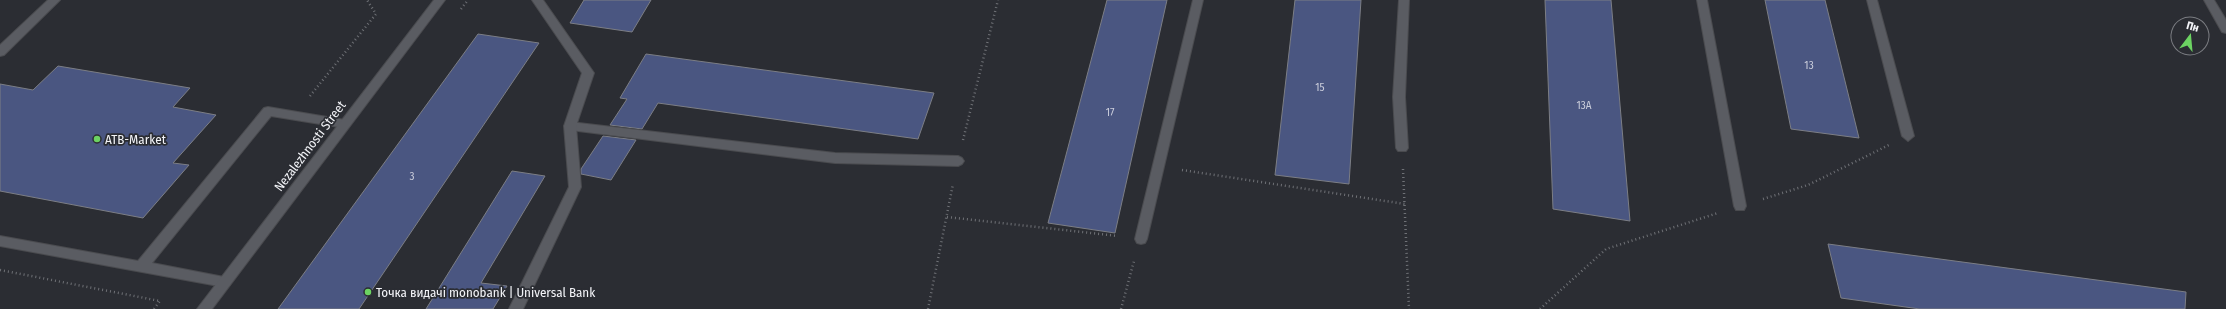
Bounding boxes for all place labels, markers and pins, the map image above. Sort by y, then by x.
place label: ATB-Market [105,132,167,147]
marker: ATB-Market [92,134,102,144]
place label: Точка видачі monobank | Universal Bank [376,285,596,300]
marker: Точка видачі monobank | Universal Bank [363,287,373,297]

